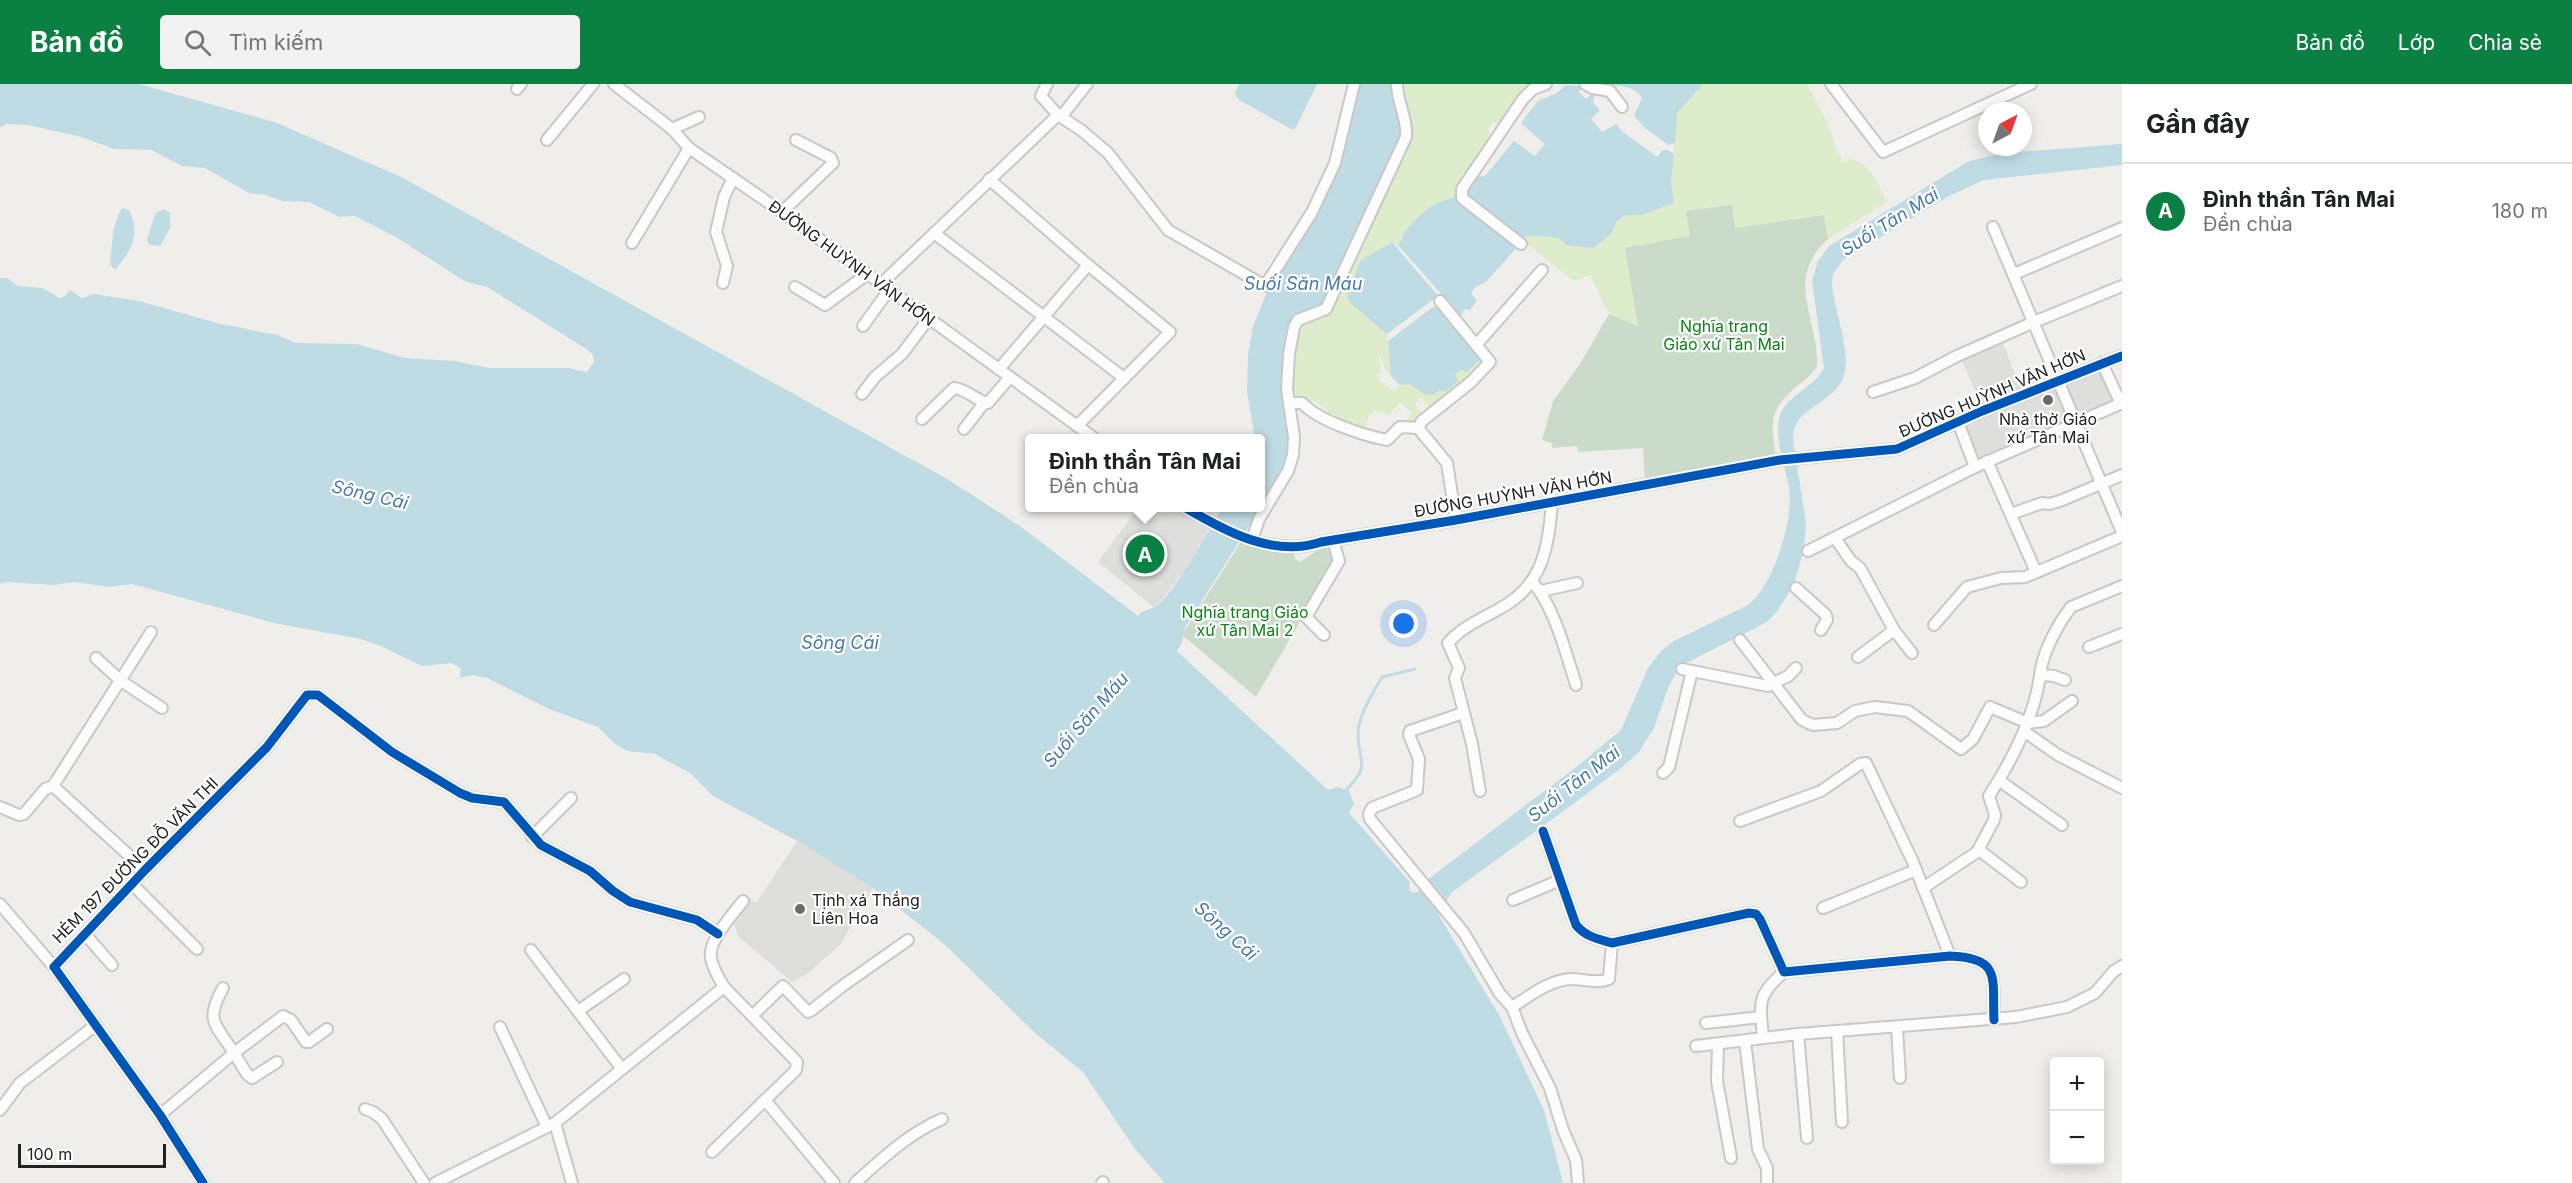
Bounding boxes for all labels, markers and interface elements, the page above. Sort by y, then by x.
search box [160,15,580,69]
text: Bản đồ [30,25,124,59]
icon: search [181,26,214,59]
text: Tìm kiếm [229,29,323,55]
text: Bản đồ [2296,30,2365,55]
text: Lớp [2398,30,2435,55]
text: Chia sẻ [2468,30,2542,55]
north arrow [1978,102,2032,156]
text: Gần đây [2146,108,2250,139]
water label: Suối Tân Mai [1837,183,1943,260]
text: Đình thần Tân Mai [2203,186,2395,212]
street label: ĐƯỜNG HUỲNH VĂN HỚN [765,196,939,330]
text: A [2158,199,2173,223]
text: 180 m [2492,199,2548,223]
text: Đền chùa [2203,212,2293,236]
water label: Suối Săn Máu [1244,273,1363,294]
park label: Nghĩa trang Giáo xứ Tân Mai [1663,316,1785,354]
street label: ĐƯỜNG HUỲNH VĂN HỚN [1896,345,2088,441]
marker: Nhà thờ Giáo xứ Tân Mai [2041,393,2055,407]
place label: Nhà thờ Giáo xứ Tân Mai [1999,409,2097,447]
popup [1025,434,1265,512]
text: Đình thần Tân Mai [1049,448,1241,474]
street label: ĐƯỜNG HUỲNH VĂN HỚN [1412,467,1614,521]
text: Đền chùa [1049,474,1139,498]
water label: Sông Cái [330,476,411,514]
pin: A [1126,532,1164,576]
park label: Nghĩa trang Giáo xứ Tân Mai 2 [1181,602,1309,640]
your location [1389,609,1418,638]
water label: Sông Cái [801,632,879,653]
water label: Suối Săn Máu [1039,668,1133,771]
water label: Suối Tân Mai [1523,741,1624,826]
street label: HẺM 197 ĐƯỜNG ĐỖ VĂN THI [46,771,222,947]
place label: Tịnh xá Thắng Liên Hoa [812,890,920,928]
water label: Sông Cái [1190,897,1263,965]
marker: Tịnh xá Thắng Liên Hoa [793,902,807,916]
map controls [2050,1057,2104,1165]
button: + [2050,1057,2104,1111]
button: − [2050,1111,2104,1165]
scale bar [18,1141,166,1168]
text: 100 m [27,1144,72,1164]

